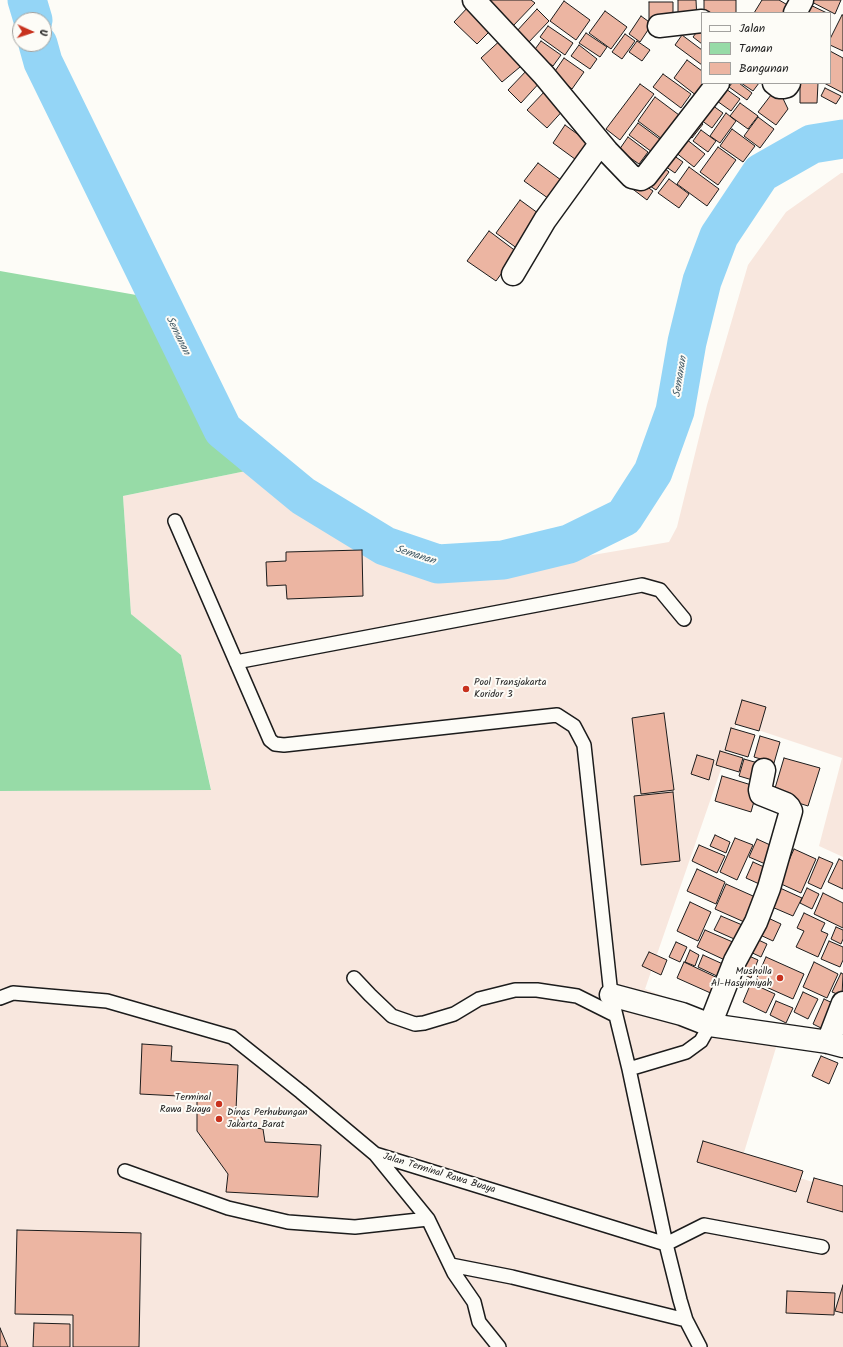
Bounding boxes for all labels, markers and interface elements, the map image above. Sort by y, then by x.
north arrow [12,12,52,52]
legend [701,12,831,84]
text: Jalan [739,19,765,38]
text: U [34,29,52,36]
text: Taman [739,39,773,58]
text: Bangunan [739,59,789,78]
water label: Semanan [162,314,192,358]
water label: Semanan [671,355,691,399]
water label: Semanan [393,543,437,569]
place label: Pool Transjakarta Koridor 3 [474,677,546,700]
marker: Pool Transjakarta Koridor 3 [461,684,471,694]
place label: Musholla Al-Hasyimiyah [711,966,772,990]
marker: Musholla Al-Hasyimiyah [775,973,785,983]
place label: Terminal Rawa Buaya [160,1092,211,1116]
marker: Terminal Rawa Buaya [214,1099,224,1109]
place label: Dinas Perhubungan Jakarta Barat [227,1107,308,1130]
marker: Dinas Perhubungan Jakarta Barat [214,1114,224,1124]
street label: Jalan Terminal Rawa Buaya [381,1151,497,1197]

